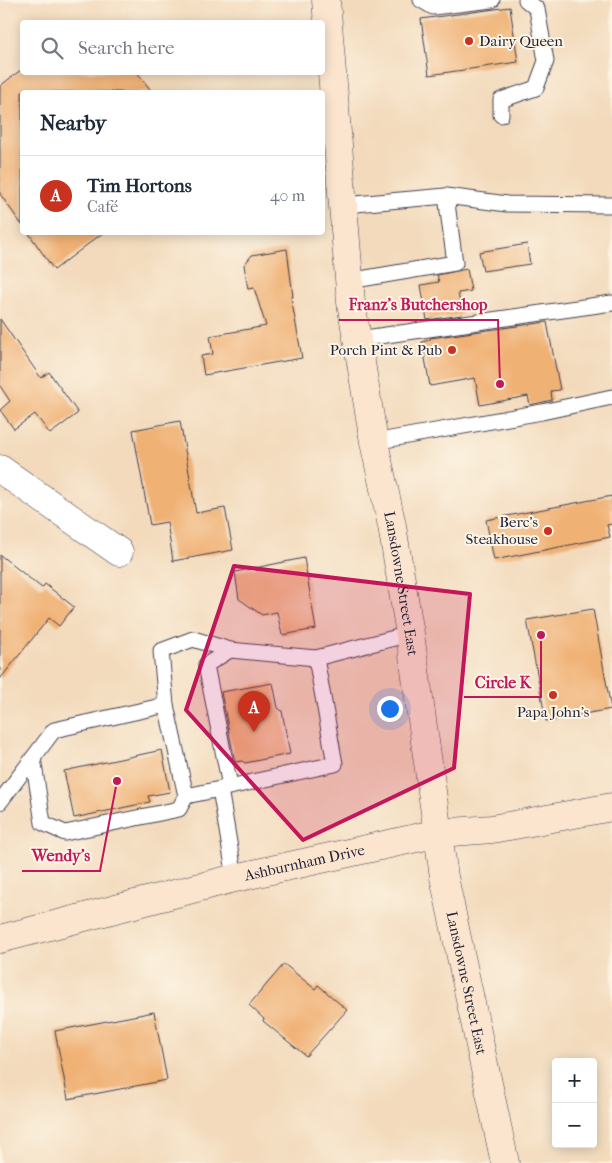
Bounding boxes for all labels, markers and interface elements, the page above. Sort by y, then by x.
search box [20,20,325,75]
place label: Dairy Queen [479,32,563,50]
icon: search [38,34,66,62]
marker: Dairy Queen [463,35,475,47]
text: Search here [78,37,174,59]
text: Nearby [40,111,106,135]
text: Tim Hortons [87,175,192,197]
text: A [51,186,61,205]
text: 40 m [270,186,305,205]
text: Café [87,197,118,216]
callout: Franz's Butchershop [339,289,498,320]
text: Franz's Butchershop [347,295,488,315]
place label: Porch Pint & Pub [330,341,442,359]
marker: Porch Pint & Pub [446,344,458,356]
street label: Lansdowne Street East [380,510,422,657]
place label: Berc's Steakhouse [466,513,539,548]
marker: Berc's Steakhouse [542,525,554,537]
callout: Circle K [464,666,541,697]
text: Circle K [475,673,533,692]
marker: Papa John's [547,689,559,701]
pin: A [238,691,270,732]
your location [377,696,403,722]
place label: Papa John's [517,703,590,721]
callout: Wendy's [22,840,100,871]
street label: Ashburnham Drive [242,841,367,885]
text: Wendy's [31,846,90,866]
street label: Lansdowne Street East [443,910,491,1057]
map controls [552,1058,597,1148]
button: + [552,1058,597,1103]
button: − [552,1103,597,1148]

